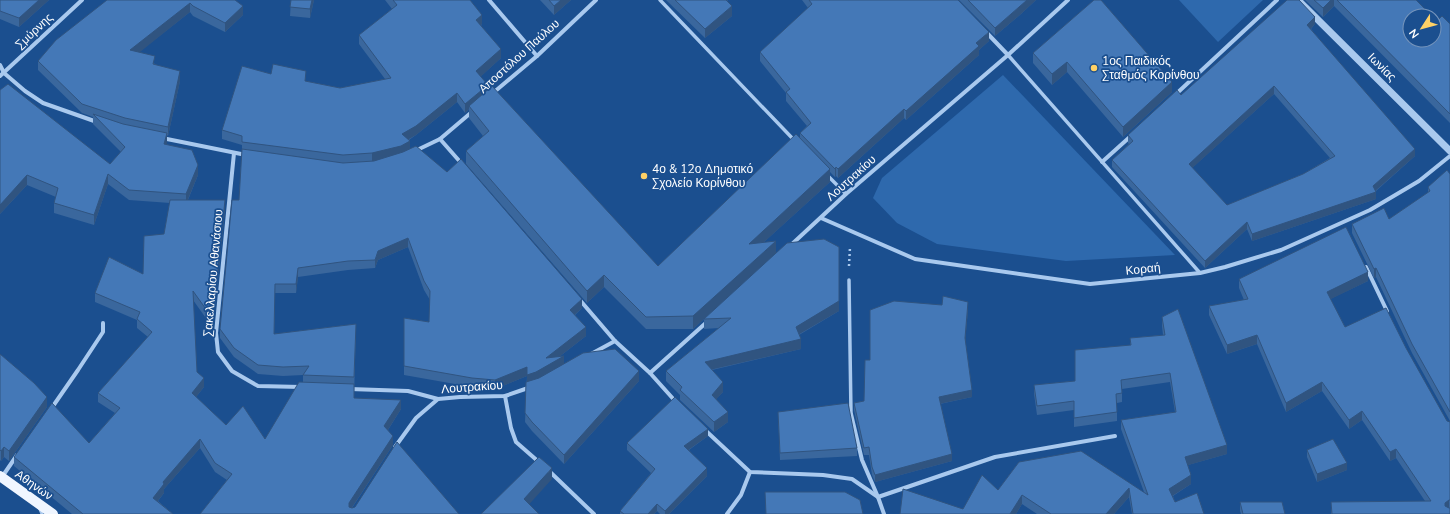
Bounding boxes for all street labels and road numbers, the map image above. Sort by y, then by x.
street label: Σμύρνης [12,9,56,52]
street label: Αποστόλου Παύλου [475,15,563,97]
street label: Ιωνίας [1364,49,1400,85]
street label: Λουτρακίου [823,151,879,205]
street label: Σακελλαρίου Αθανάσιου [199,209,227,337]
street label: Κοραή [1125,259,1161,279]
street label: Λουτρακίου [441,377,503,397]
street label: Αθηνών [12,466,56,504]

